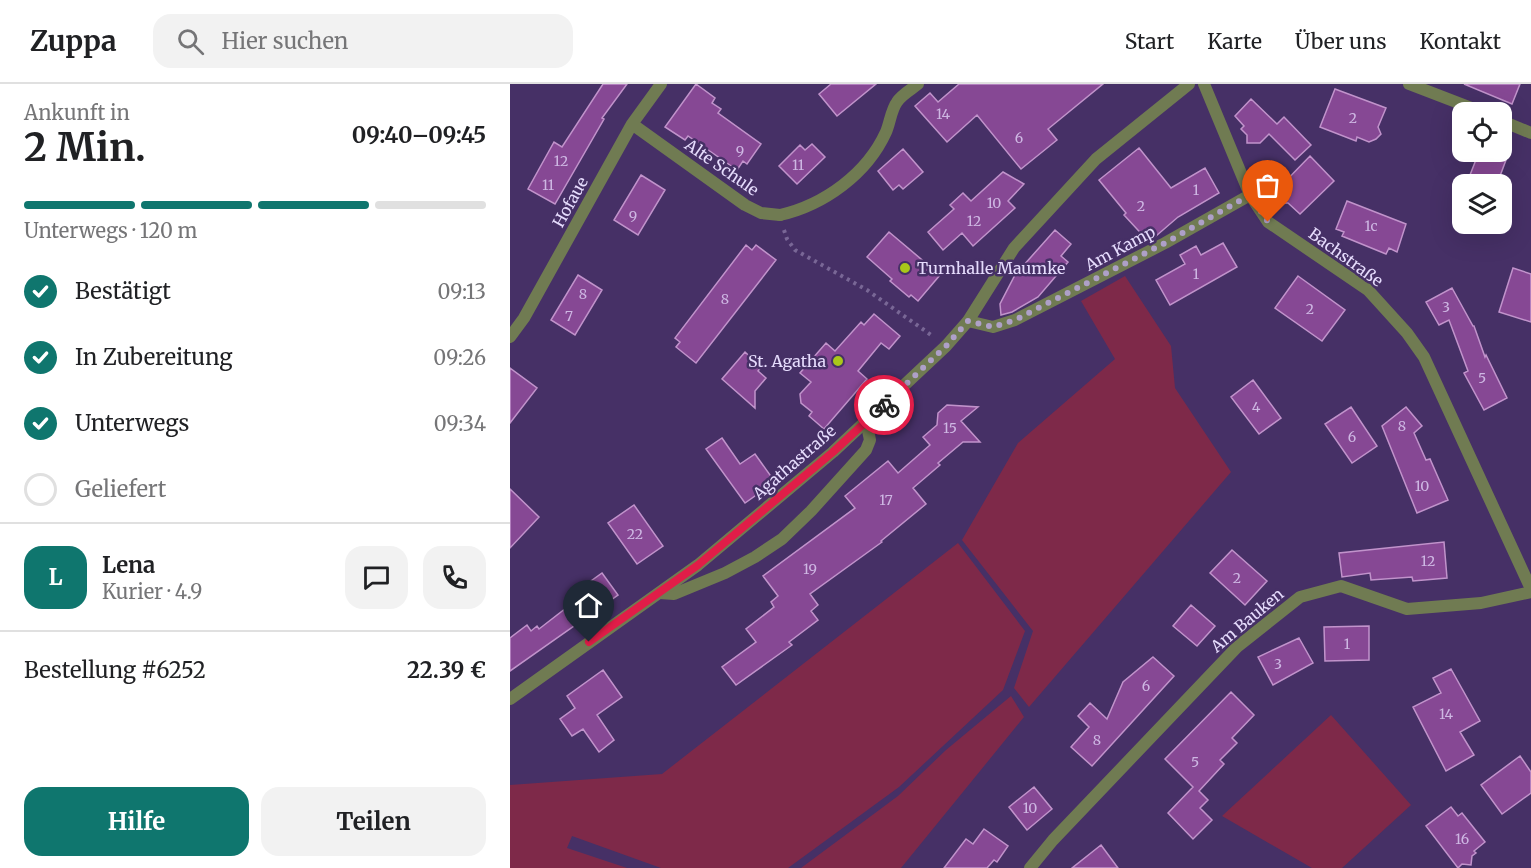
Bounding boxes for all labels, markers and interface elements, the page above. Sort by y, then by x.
search box [153,14,573,68]
text: Zuppa [30,23,117,59]
icon: search [174,25,207,58]
text: Hier suchen [222,27,348,55]
text: Start [1125,28,1174,55]
text: Karte [1207,28,1262,55]
text: Über uns [1295,28,1386,55]
text: Kontakt [1419,28,1501,55]
text: Ankunft in [24,100,130,125]
map controls [1452,102,1512,234]
button: locate [1452,102,1512,162]
house number: 14 [936,105,950,123]
house number: 2 [1349,109,1357,127]
text: 09:40–09:45 [352,121,486,149]
text: 2 Min. [24,123,146,172]
house number: 6 [1015,129,1023,147]
street label: Alte Schule [680,134,763,200]
house number: 9 [736,142,744,160]
house number: 12 [554,152,568,170]
house number: 11 [792,156,804,174]
pin [1242,160,1293,222]
icon: bag [1251,169,1284,202]
street label: Hofaue [548,173,592,231]
button: layers [1452,174,1512,234]
house number: 11 [542,176,554,194]
house number: 1 [1193,181,1199,199]
house number: 10 [987,194,1001,212]
house number: 2 [1137,197,1145,215]
house number: 9 [629,207,637,225]
house number: 12 [967,212,981,230]
house number: 1c [1364,217,1378,235]
text: Unterwegs · 120 m [24,218,197,243]
street label: Am Kamp [1081,221,1159,275]
street label: Bachstraße [1305,223,1387,291]
place label: Turnhalle Maumke [917,258,1065,278]
marker: Turnhalle Maumke [898,261,912,275]
house number: 1 [1193,265,1199,283]
icon: check [24,275,57,308]
text: Bestätigt [75,277,171,305]
text: 09:13 [437,279,486,304]
house number: 8 [579,285,587,303]
house number: 8 [721,290,729,308]
house number: 3 [1442,298,1450,316]
house number: 2 [1306,300,1314,318]
house number: 7 [565,307,573,325]
icon: check [24,341,57,374]
text: In Zubereitung [75,343,233,371]
text: 09:26 [433,345,486,370]
place label: St. Agatha [748,351,826,371]
marker: St. Agatha [831,354,845,368]
house number: 5 [1478,369,1486,387]
courier [854,375,914,435]
icon: bike [868,389,901,422]
house number: 4 [1252,398,1261,416]
icon: check [24,407,57,440]
text: Unterwegs [75,409,189,437]
text: 09:34 [434,411,486,436]
house number: 8 [1398,417,1406,435]
house number: 15 [943,419,957,437]
street label: Agathastraße [748,421,840,504]
house number: 6 [1348,428,1356,446]
text: Geliefert [75,475,166,503]
house number: 10 [1415,477,1429,495]
house number: 17 [879,491,893,509]
house number: 22 [627,525,643,543]
button: chat [345,546,408,609]
button: phone [423,546,486,609]
text: Lena [102,551,155,579]
house number: 12 [1421,552,1435,570]
house number: 19 [803,560,817,578]
text: L [49,563,63,591]
house number: 2 [1233,569,1241,587]
text: Kurier · 4.9 [102,579,202,604]
pin [563,580,614,642]
street label: Am Bauken [1206,583,1288,657]
icon: home [572,589,605,622]
house number: 1 [1344,635,1350,653]
house number: 3 [1274,655,1282,673]
text: Bestellung #6252 [24,656,206,684]
text: 22.39 € [407,656,486,684]
house number: 6 [1142,677,1150,695]
house number: 14 [1439,705,1453,723]
house number: 8 [1093,731,1101,749]
house number: 5 [1191,753,1199,771]
button: Hilfe [24,787,249,856]
button: Teilen [261,787,486,856]
house number: 10 [1023,799,1037,817]
house number: 16 [1455,830,1469,848]

